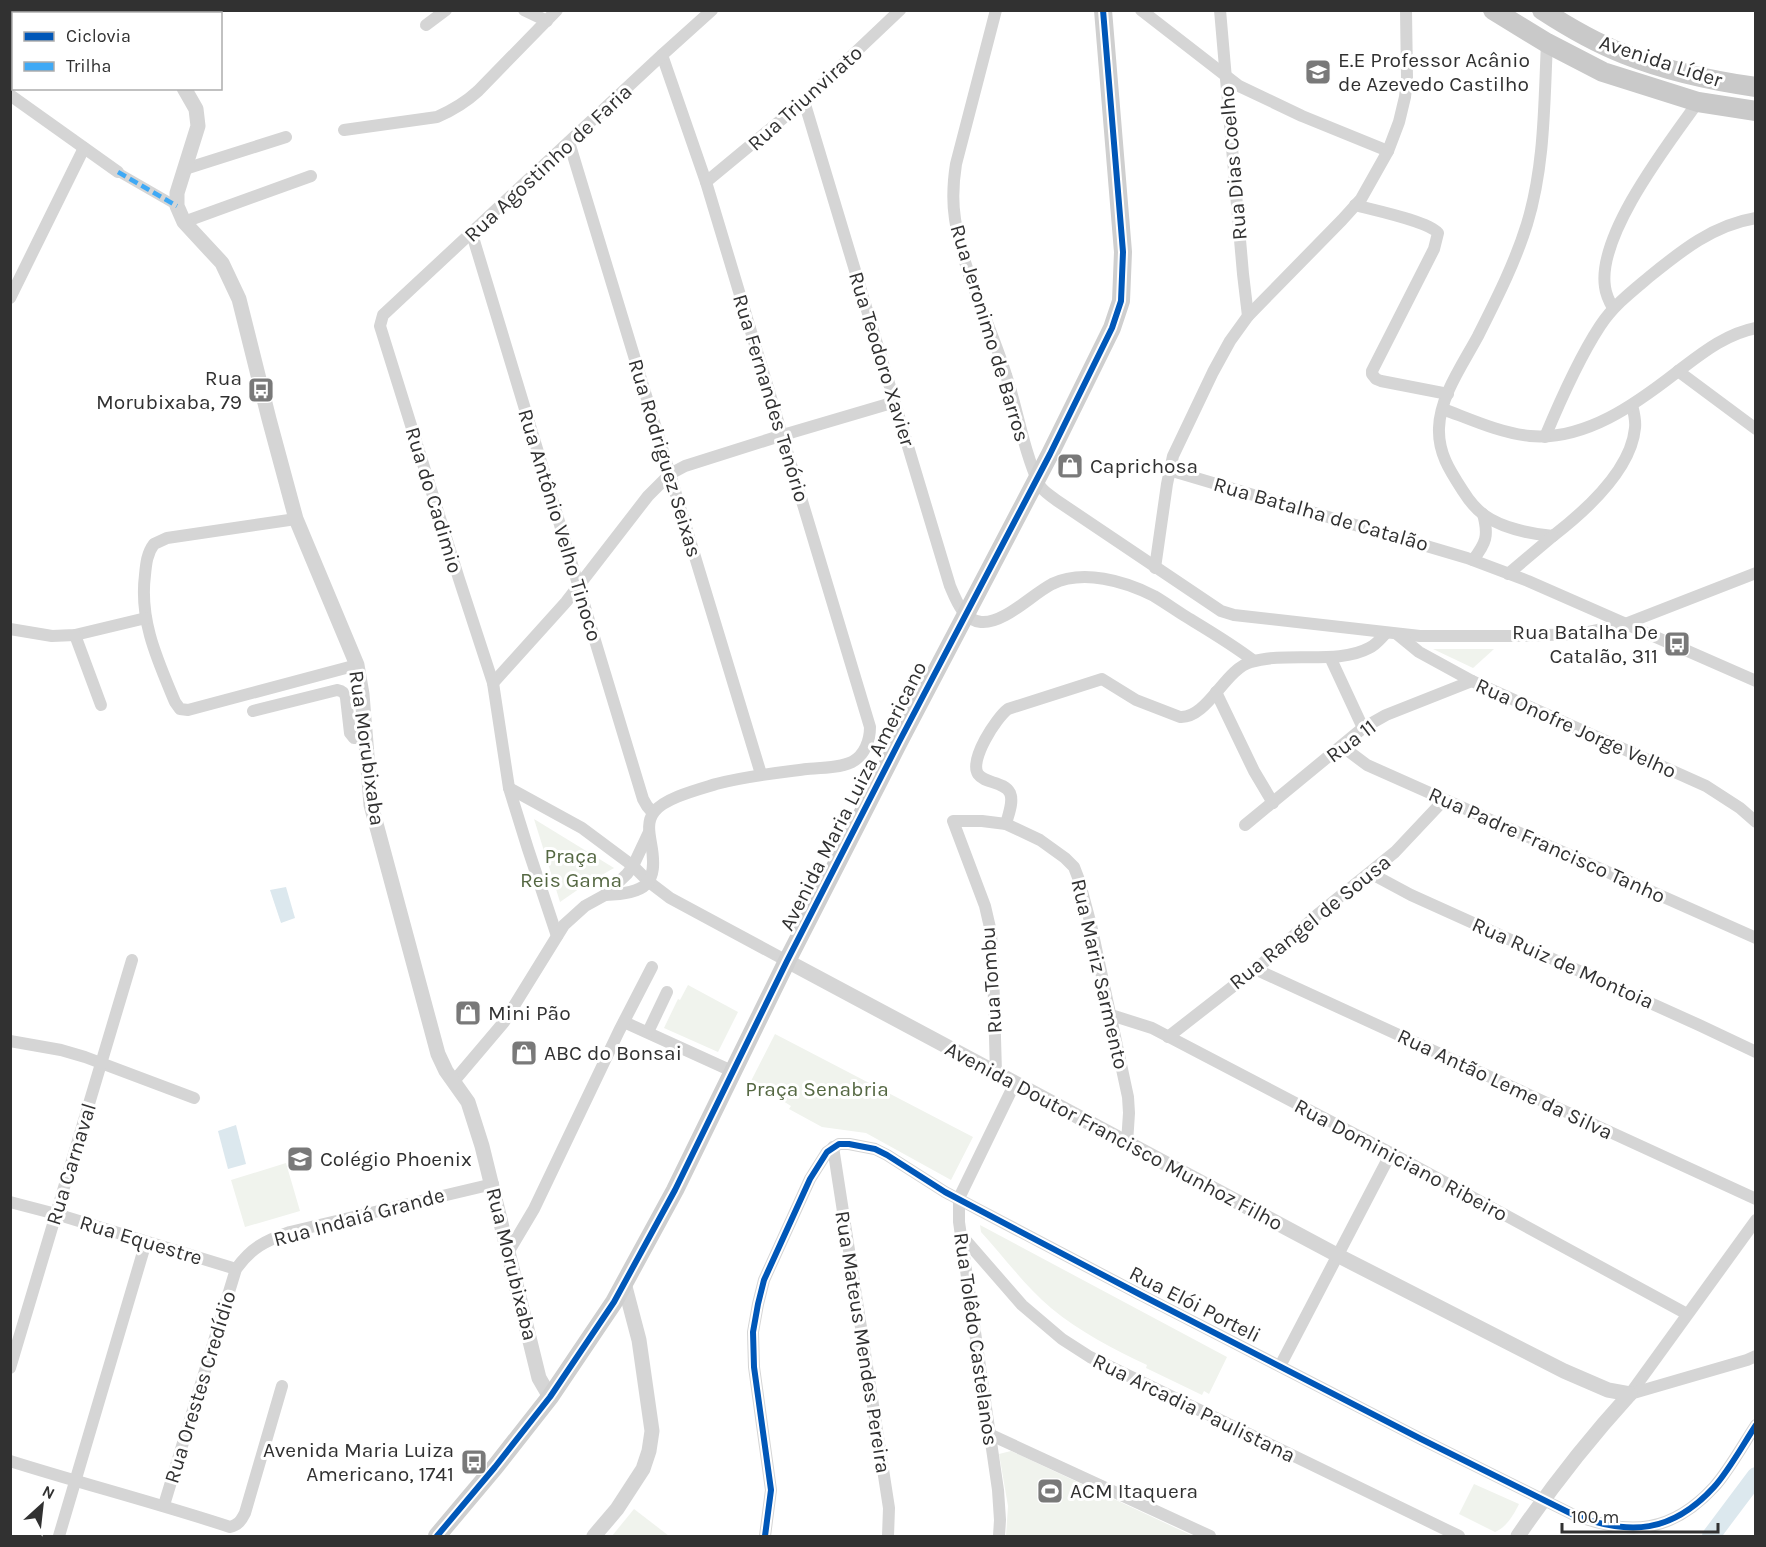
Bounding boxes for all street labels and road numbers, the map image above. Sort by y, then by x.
street label: Avenida Líder [1597,30,1726,92]
street label: Rua Triunvirato [743,40,867,156]
street label: Rua Agostinho de Faria [459,79,637,247]
street label: Rua Dias Coelho [1214,85,1252,241]
street label: Rua Jeronimo de Barros [945,221,1035,445]
street label: Rua Teodoro Xavier [844,269,920,450]
street label: Rua Fernandes Tenório [728,291,814,505]
street label: Rua Rodriguez Seixas [623,356,707,560]
street label: Rua Antônio Velho Tinoco [513,406,607,644]
street label: Rua do Cadimio [400,424,468,576]
street label: Rua Batalha de Catalão [1211,472,1431,556]
street label: Avenida Maria Luiza Americano [774,657,932,935]
street label: Rua Morubixaba [344,669,390,827]
street label: Rua Onofre Jorge Velho [1472,673,1680,783]
street label: Rua 11 [1321,715,1381,767]
street label: Rua Padre Francisco Tanho [1425,782,1669,908]
street label: Rua Rangel de Sousa [1225,850,1395,994]
street label: Rua Mariz Sarmento [1066,876,1134,1072]
street label: Rua Ruiz de Montoia [1468,912,1658,1014]
street label: Rua Tombu [975,926,1007,1034]
street label: Rua Antão Leme da Silva [1394,1024,1616,1144]
street label: Avenida Doutor Francisco Munhoz Filho [941,1037,1287,1235]
street label: Rua Dominiciano Ribeiro [1290,1094,1512,1226]
street label: Rua Carnaval [41,1100,101,1228]
street label: Rua Indaiá Grande [271,1183,447,1251]
street label: Rua Morubixaba [481,1185,543,1343]
street label: Rua Mateus Mendes Pereira [830,1209,896,1475]
street label: Rua Equestre [77,1210,205,1270]
street label: Rua Tolêdo Castelanos [949,1231,1003,1447]
street label: Rua Elói Porteli [1125,1261,1265,1347]
street label: Rua Orestes Credídio [159,1288,241,1486]
street label: Rua Arcadia Paulistana [1089,1349,1299,1467]

